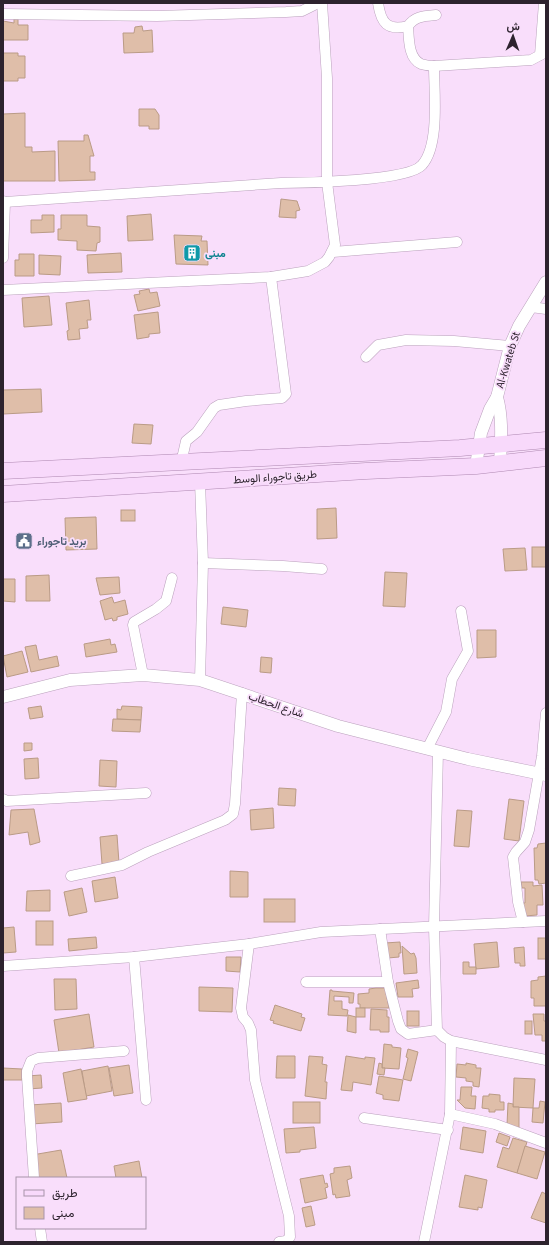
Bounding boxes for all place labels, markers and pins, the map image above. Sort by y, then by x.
building icon: مبنى [182,243,202,263]
place label: مبنى [205,246,226,261]
public building icon: بريد تاجوراء [14,531,34,551]
place label: بريد تاجوراء [37,534,86,549]

